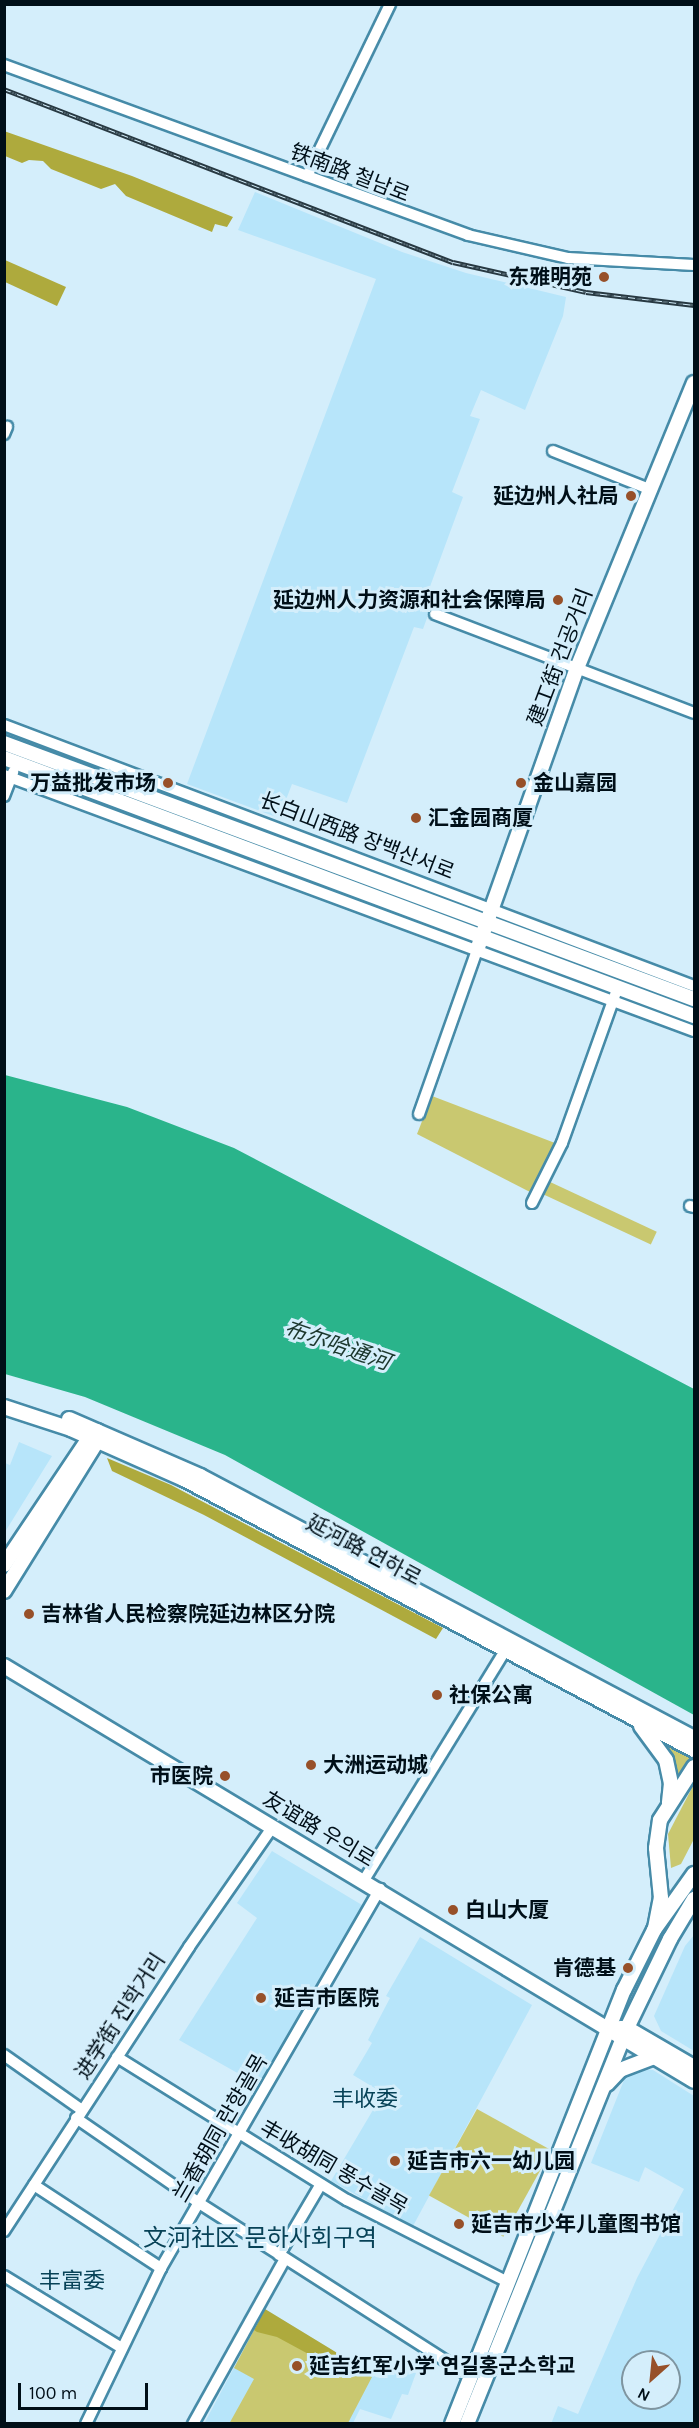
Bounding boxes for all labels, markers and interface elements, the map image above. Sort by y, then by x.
street label: 铁南路 철남로 [287,139,413,207]
place label: 东雅明苑 [508,264,592,290]
marker: 东雅明苑 [597,270,611,284]
place label: 延边州人社局 [493,483,619,509]
marker: 延边州人社局 [624,489,638,503]
street label: 建工街 건공거리 [522,585,598,729]
place label: 延边州人力资源和社会保障局 [273,587,546,613]
marker: 延边州人力资源和社会保障局 [551,593,565,607]
place label: 万益批发市场 [30,770,156,796]
place label: 金山嘉园 [533,770,617,796]
marker: 万益批发市场 [161,776,175,790]
marker: 金山嘉园 [514,776,528,790]
street label: 长白山西路 장백산서로 [256,787,458,885]
place label: 汇金园商厦 [428,805,533,831]
marker: 汇金园商厦 [409,811,423,825]
water label: 布尔哈通河 [281,1316,393,1376]
street label: 延河路 연하로 [302,1509,426,1591]
place label: 吉林省人民检察院延边林区分院 [41,1601,335,1627]
marker: 吉林省人民检察院延边林区分院 [22,1607,36,1621]
place label: 社保公寓 [449,1682,533,1708]
marker: 社保公寓 [430,1688,444,1702]
place label: 大洲运动城 [323,1752,428,1778]
marker: 大洲运动城 [304,1758,318,1772]
place label: 市医院 [150,1763,213,1789]
marker: 市医院 [218,1769,232,1783]
street label: 友谊路 우의로 [259,1786,379,1872]
place label: 白山大厦 [465,1897,549,1923]
marker: 白山大厦 [446,1903,460,1917]
street label: 进学街 진학거리 [70,1948,170,2084]
place label: 肯德基 [553,1955,616,1981]
marker: 肯德基 [621,1961,635,1975]
place label: 延吉市医院 [274,1985,379,2011]
marker: 延吉市医院 [252,1989,270,2007]
street label: 兰香胡同 란향골목 [168,2050,272,2206]
district label: 丰收委 [332,2087,398,2113]
street label: 丰收胡同 풍수골목 [256,2115,412,2219]
place label: 延吉市六一幼儿园 [407,2148,575,2174]
marker: 延吉市六一幼儿园 [388,2154,402,2168]
place label: 延吉市少年儿童图书馆 [471,2211,681,2237]
marker: 延吉市少年儿童图书馆 [452,2217,466,2231]
district label: 文河社区 문하사회구역 [143,2225,377,2253]
district label: 丰富委 [39,2269,105,2295]
north arrow [621,2350,681,2410]
place label: 延吉红军小学 연길홍군소학교 [309,2353,576,2379]
marker: 延吉红军小学 연길홍군소학교 [290,2359,304,2373]
scale bar [21,2371,152,2409]
text: 100 m [29,2382,77,2404]
text: N [634,2384,653,2406]

